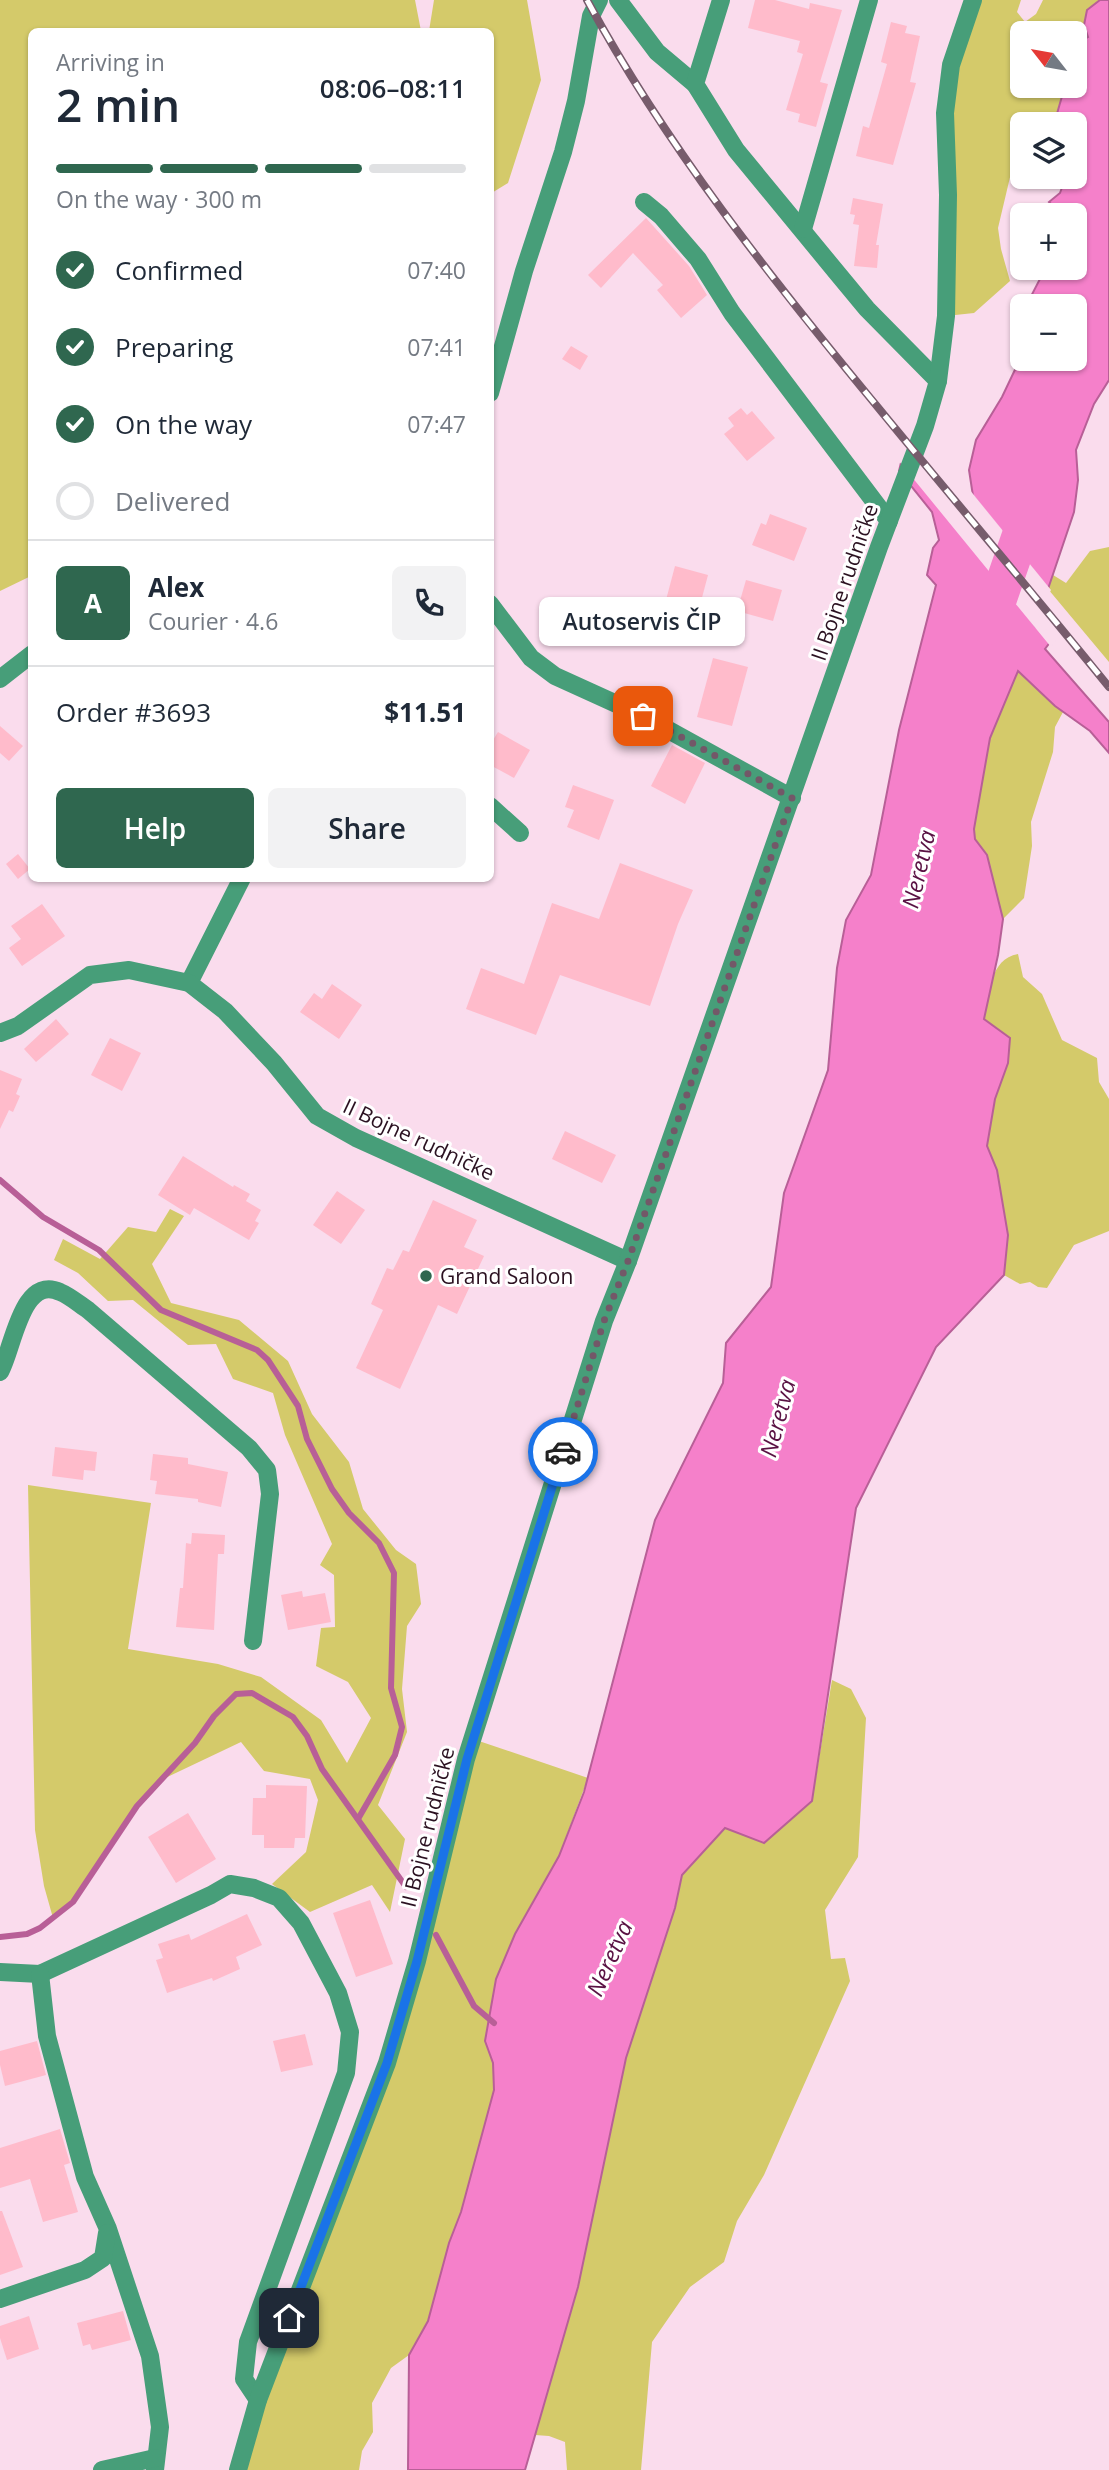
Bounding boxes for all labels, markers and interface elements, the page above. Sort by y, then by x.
north arrow [1010,21,1087,98]
map controls [1010,21,1087,371]
text: Arriving in [56,46,165,78]
text: 08:06–08:11 [320,70,466,106]
text: 2 min [56,73,180,135]
button: layers [1010,112,1087,189]
text: On the way · 300 m [56,183,262,215]
button: + [1010,203,1087,280]
icon: check [56,251,94,289]
text: Confirmed [115,252,243,288]
text: 07:40 [407,254,466,286]
button: − [1010,294,1087,371]
icon: check [56,328,94,366]
text: Preparing [115,329,233,365]
text: 07:41 [407,331,466,363]
icon: check [56,405,94,443]
text: On the way [115,406,252,442]
text: 07:47 [407,408,466,440]
text: Delivered [115,483,230,519]
street label: II Bojne rudničke [804,500,884,664]
button: phone [392,566,466,640]
text: Alex [148,569,204,605]
text: A [84,585,102,621]
callout: Autoservis ČIP [540,597,746,646]
text: Courier · 4.6 [148,605,278,637]
text: Autoservis ČIP [563,605,721,637]
pin [613,686,673,746]
text: Order #3693 [56,694,211,730]
text: $11.51 [384,694,466,730]
icon: bag [624,697,662,735]
button: Help [56,788,254,868]
button: Share [268,788,466,868]
water label: Neretva [893,827,943,911]
street label: II Bojne rudničke [339,1092,499,1186]
place label: Grand Saloon [440,1262,573,1290]
marker: Grand Saloon [418,1268,434,1284]
water label: Neretva [751,1376,803,1460]
courier [528,1417,598,1487]
icon: car [544,1433,582,1471]
street label: II Bojne rudničke [394,1744,460,1910]
water label: Neretva [578,1915,640,2001]
pin [259,2288,319,2348]
icon: home [270,2299,308,2337]

